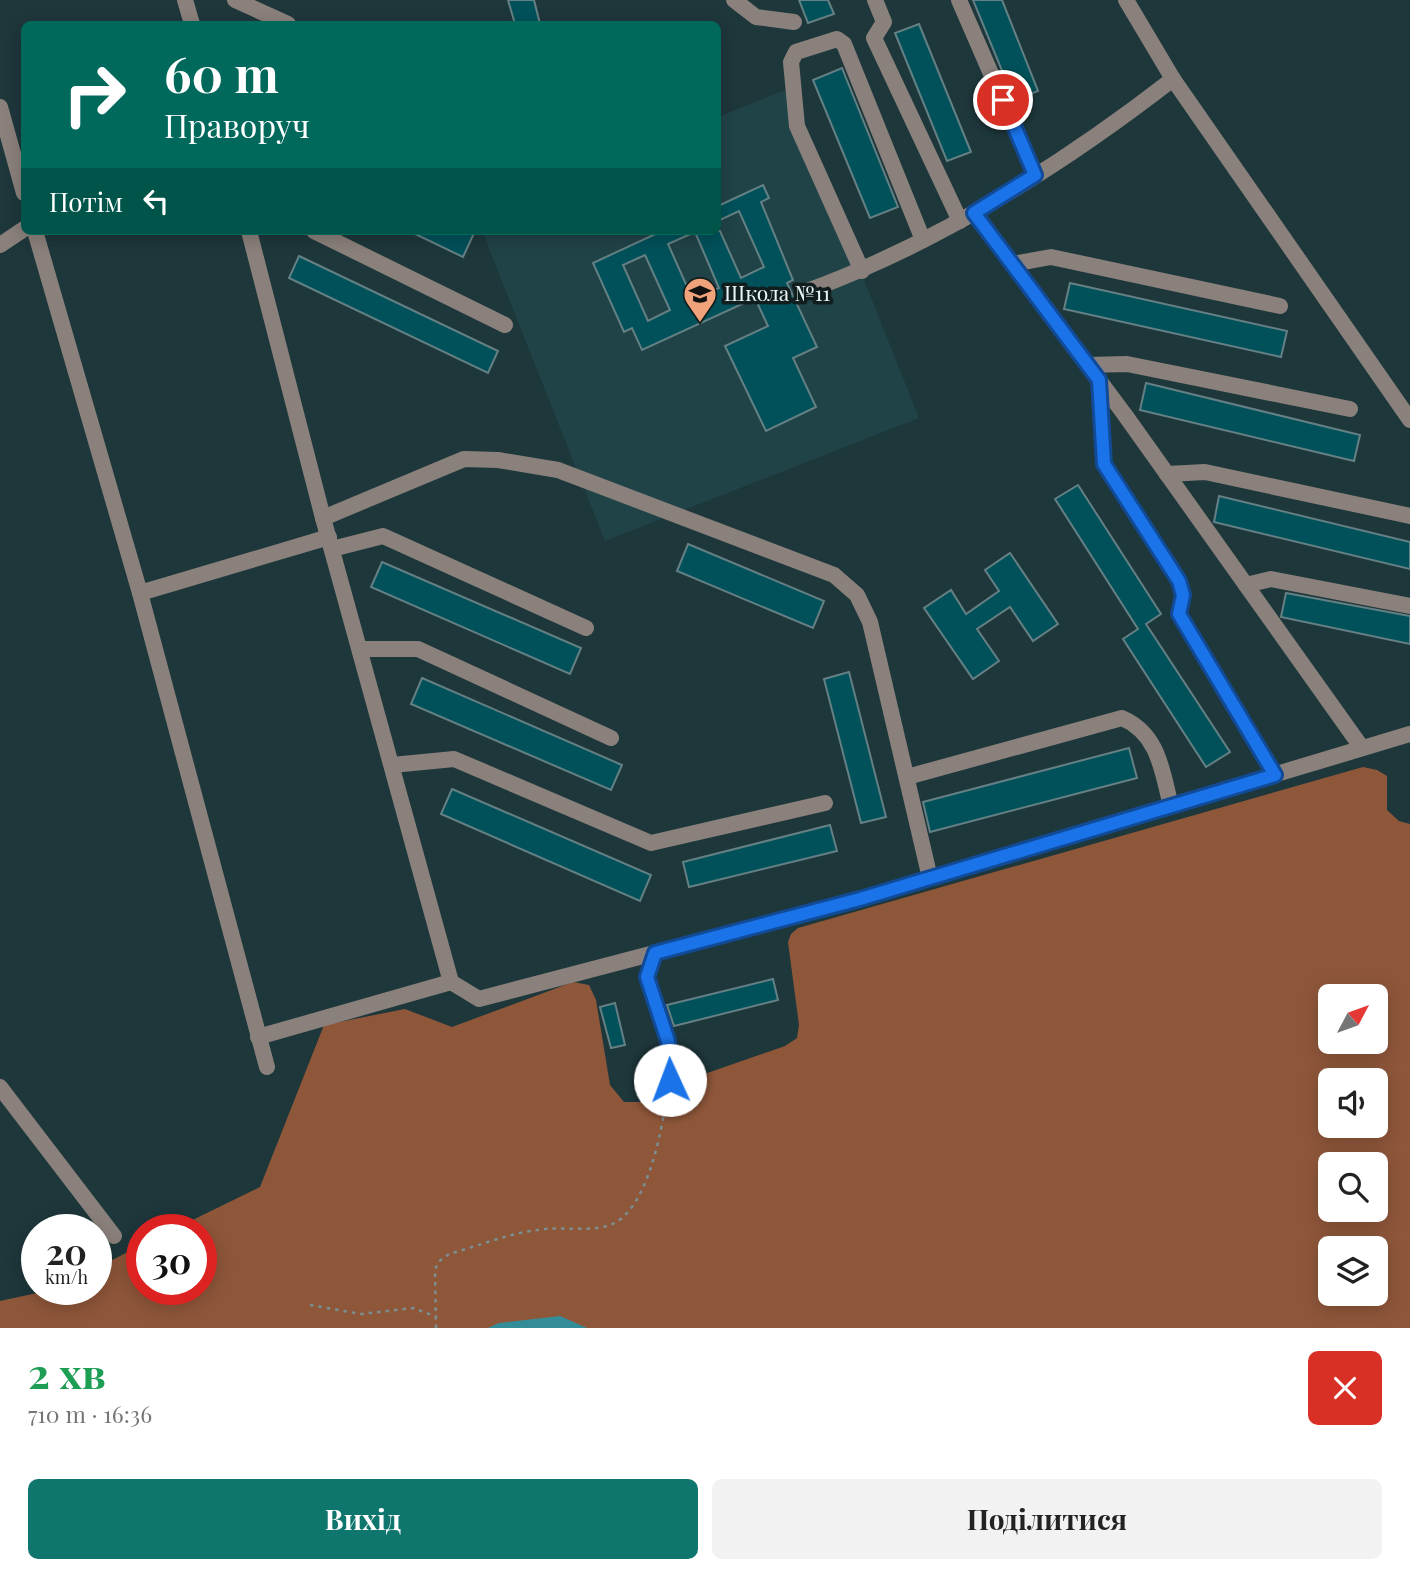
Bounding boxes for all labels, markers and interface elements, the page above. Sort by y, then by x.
text: 60 m [164,40,279,105]
icon: right [49,49,140,140]
pin [973,70,1033,130]
icon: arrive [984,81,1022,119]
text: Праворуч [164,103,310,146]
icon: left [137,182,175,220]
text: Потім [49,184,123,219]
school or university icon: Школа №11 [681,275,719,324]
place label: Школа №11 [724,278,830,306]
north arrow [1318,984,1388,1054]
map controls [1318,984,1388,1306]
position arrow [633,1043,707,1117]
button: sound [1318,1068,1388,1138]
button: search [1318,1152,1388,1222]
speed limit sign: 30 [126,1214,217,1305]
text: 20 [46,1227,87,1274]
button: layers [1318,1236,1388,1306]
text: km/h [45,1265,88,1289]
text: 2 хв [28,1344,106,1400]
button: close [1308,1351,1382,1425]
text: 710 m · 16:36 [28,1398,152,1429]
button: Вихід [28,1479,698,1559]
button: Поділитися [712,1479,1382,1559]

